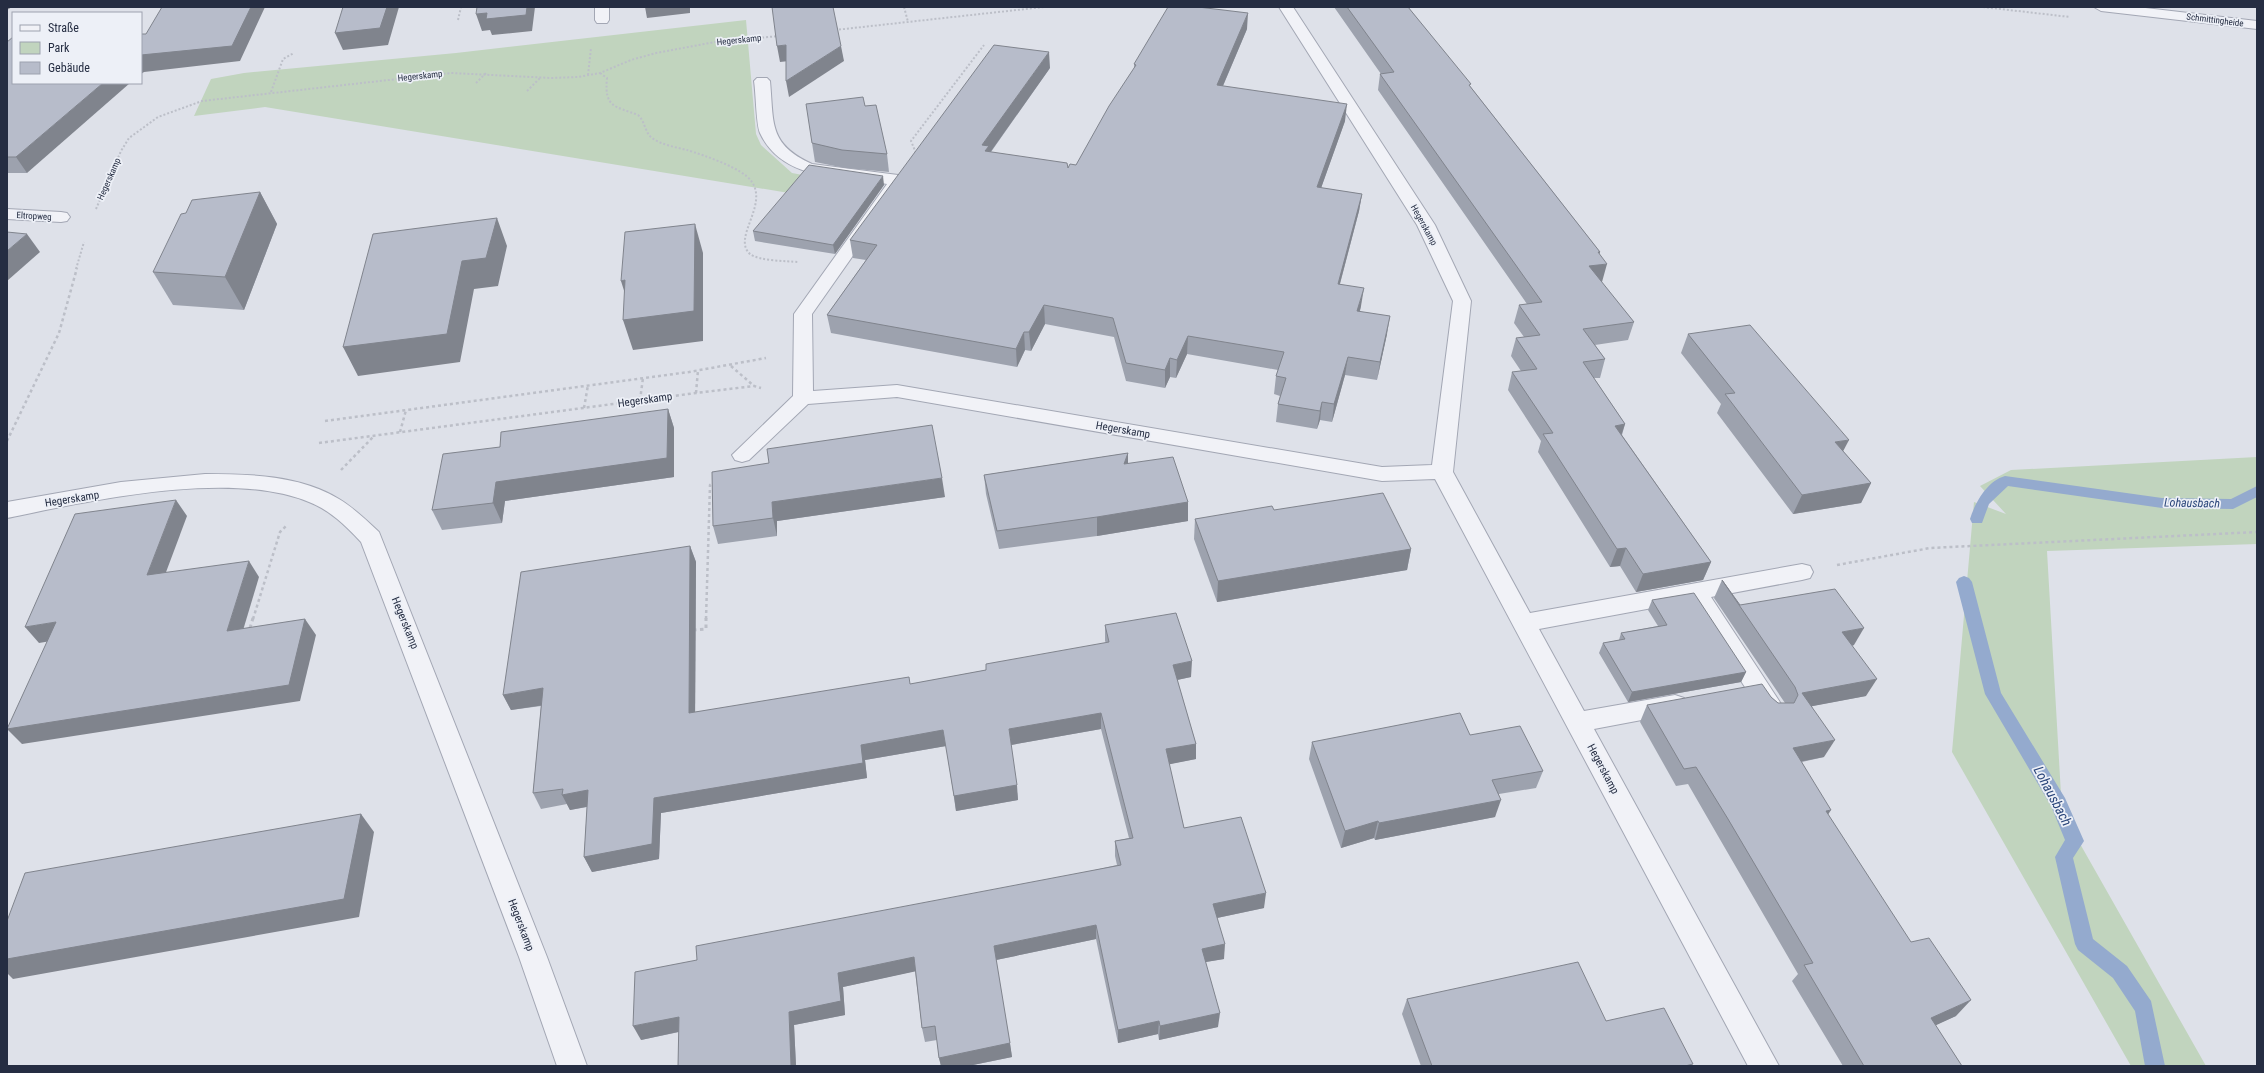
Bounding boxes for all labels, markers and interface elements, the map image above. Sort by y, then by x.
legend [12,12,142,84]
street label: Schmittingheide [2186,12,2244,28]
text: Straße [48,21,79,35]
street label: Hegerskamp [716,33,762,47]
text: Park [48,41,70,55]
text: Gebäude [48,61,90,75]
street label: Hegerskamp [397,69,443,83]
street label: Hegerskamp [95,156,123,202]
street label: Hegerskamp [1409,203,1440,248]
street label: Eltropweg [16,210,52,222]
street label: Hegerskamp [617,390,673,410]
street label: Hegerskamp [1095,419,1151,441]
street label: Hegerskamp [44,488,100,510]
water label: Lohausbach [2164,496,2220,510]
street label: Hegerskamp [389,595,421,651]
street label: Hegerskamp [1584,742,1622,796]
water label: Lohausbach [2031,763,2075,829]
street label: Hegerskamp [505,897,537,953]

